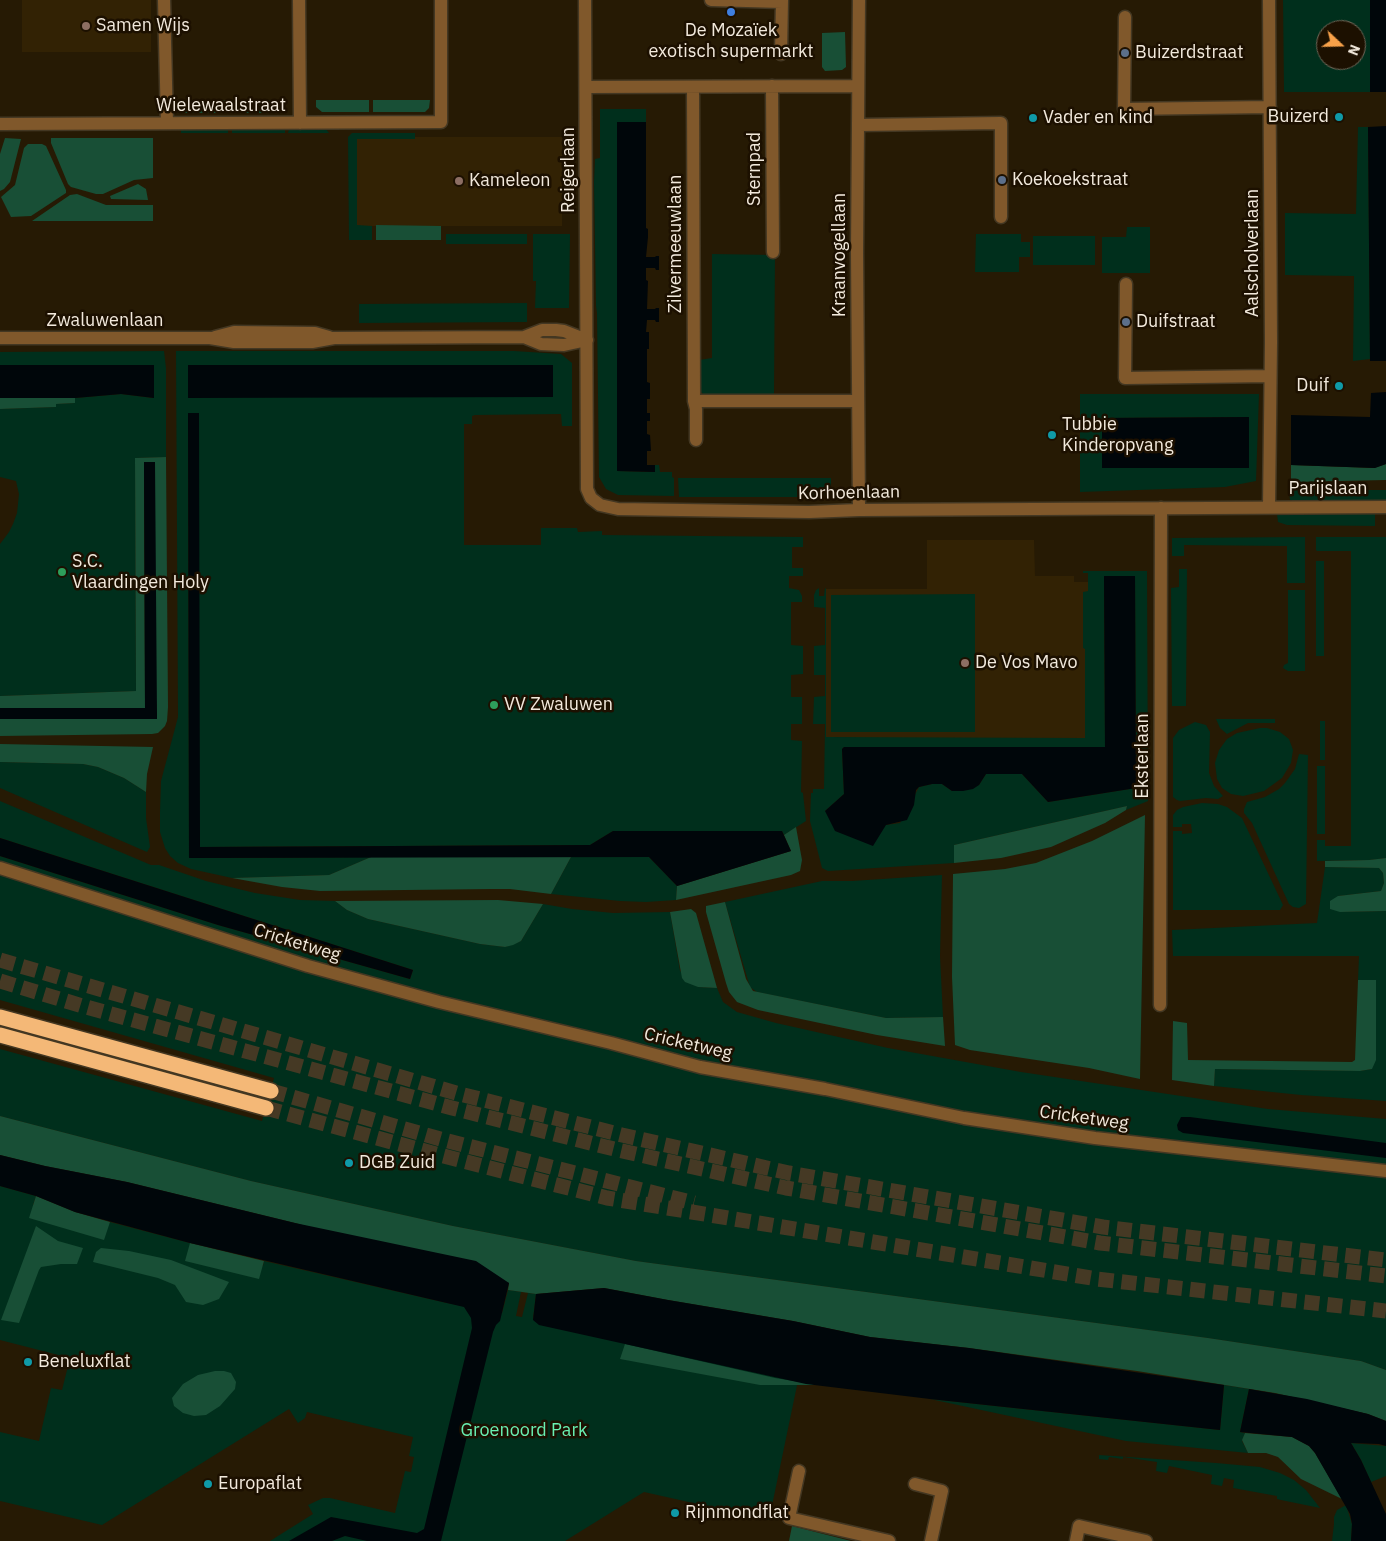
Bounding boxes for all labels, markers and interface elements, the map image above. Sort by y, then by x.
marker: De Mozaïek exotisch supermarkt [725,6,737,18]
place label: Samen Wijs [96,15,190,37]
marker: Samen Wijs [80,20,92,32]
place label: De Mozaïek exotisch supermarkt [648,20,814,62]
north arrow [1316,20,1366,70]
place label: Buizerdstraat [1135,42,1244,64]
text: N [1344,42,1364,58]
marker: Buizerdstraat [1119,47,1131,59]
street label: Wielewaalstraat [156,95,286,117]
place label: Buizerd [1268,106,1329,128]
place label: Vader en kind [1043,107,1153,129]
marker: Buizerd [1333,111,1345,123]
marker: Vader en kind [1027,112,1039,124]
street label: Reigerlaan [558,127,580,213]
street label: Sternpad [744,132,766,206]
place label: Koekoekstraat [1012,169,1128,191]
place label: Kameleon [469,170,550,192]
marker: Koekoekstraat [996,174,1008,186]
marker: Kameleon [453,175,465,187]
street label: Zilvermeeuwlaan [665,175,687,313]
street label: Aalscholverlaan [1242,189,1264,317]
street label: Kraanvogellaan [829,193,851,317]
street label: Zwaluwenlaan [46,310,164,332]
place label: Duifstraat [1136,311,1216,333]
marker: Duifstraat [1120,316,1132,328]
place label: Duif [1296,375,1329,397]
marker: Duif [1333,380,1345,392]
place label: Tubbie Kinderopvang [1062,414,1173,456]
marker: Tubbie Kinderopvang [1046,429,1058,441]
street label: Parijslaan [1288,478,1368,500]
street label: Korhoenlaan [798,481,900,505]
place label: S.C. Vlaardingen Holy [72,551,209,594]
marker: S.C. Vlaardingen Holy [56,566,68,578]
place label: De Vos Mavo [975,652,1078,674]
marker: De Vos Mavo [959,657,971,669]
place label: VV Zwaluwen [504,694,613,716]
marker: VV Zwaluwen [488,699,500,711]
street label: Eksterlaan [1132,713,1154,799]
street label: Cricketweg [251,920,343,966]
street label: Cricketweg [642,1023,734,1065]
street label: Cricketweg [1038,1101,1130,1135]
place label: DGB Zuid [359,1152,435,1174]
marker: DGB Zuid [343,1157,355,1169]
place label: Beneluxflat [38,1351,131,1373]
marker: Beneluxflat [22,1356,34,1368]
park label: Groenoord Park [461,1420,587,1442]
place label: Europaflat [218,1473,302,1495]
marker: Europaflat [202,1478,214,1490]
place label: Rijnmondflat [685,1502,789,1524]
marker: Rijnmondflat [669,1507,681,1519]

